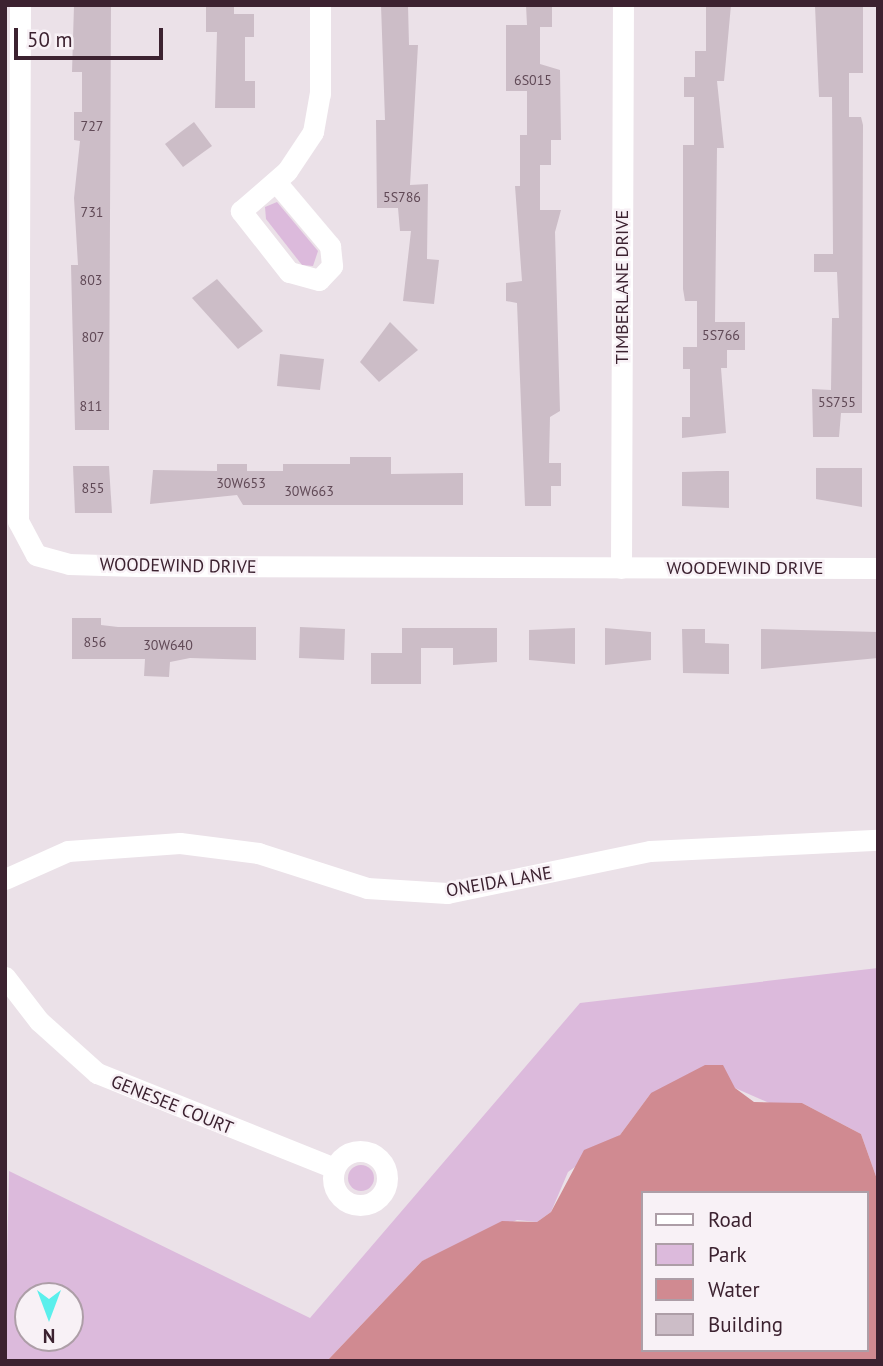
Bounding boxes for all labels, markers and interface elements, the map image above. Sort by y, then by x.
scale bar [18,14,166,58]
text: 50 m [27,26,73,53]
house number: 6S015 [514,72,552,88]
house number: 727 [81,118,103,134]
house number: 5S786 [383,189,421,205]
house number: 731 [81,204,103,220]
street label: TIMBERLANE DRIVE [611,210,633,364]
house number: 803 [80,272,102,288]
house number: 5S766 [702,327,740,343]
house number: 807 [82,329,104,345]
house number: 5S755 [818,394,856,410]
house number: 811 [80,398,102,414]
house number: 30W653 [216,475,266,491]
house number: 855 [82,480,104,496]
house number: 30W663 [284,483,334,499]
street label: WOODEWIND DRIVE [99,554,257,578]
street label: WOODEWIND DRIVE [666,557,824,579]
house number: 856 [84,634,106,650]
house number: 30W640 [143,637,193,653]
street label: ONEIDA LANE [444,862,554,902]
street label: GENESEE COURT [108,1071,236,1139]
legend [642,1191,869,1352]
text: Road [708,1206,752,1233]
text: Park [708,1241,747,1268]
text: Water [708,1276,760,1303]
north arrow [14,1282,84,1352]
text: Building [708,1311,783,1338]
text: N [43,1324,55,1348]

